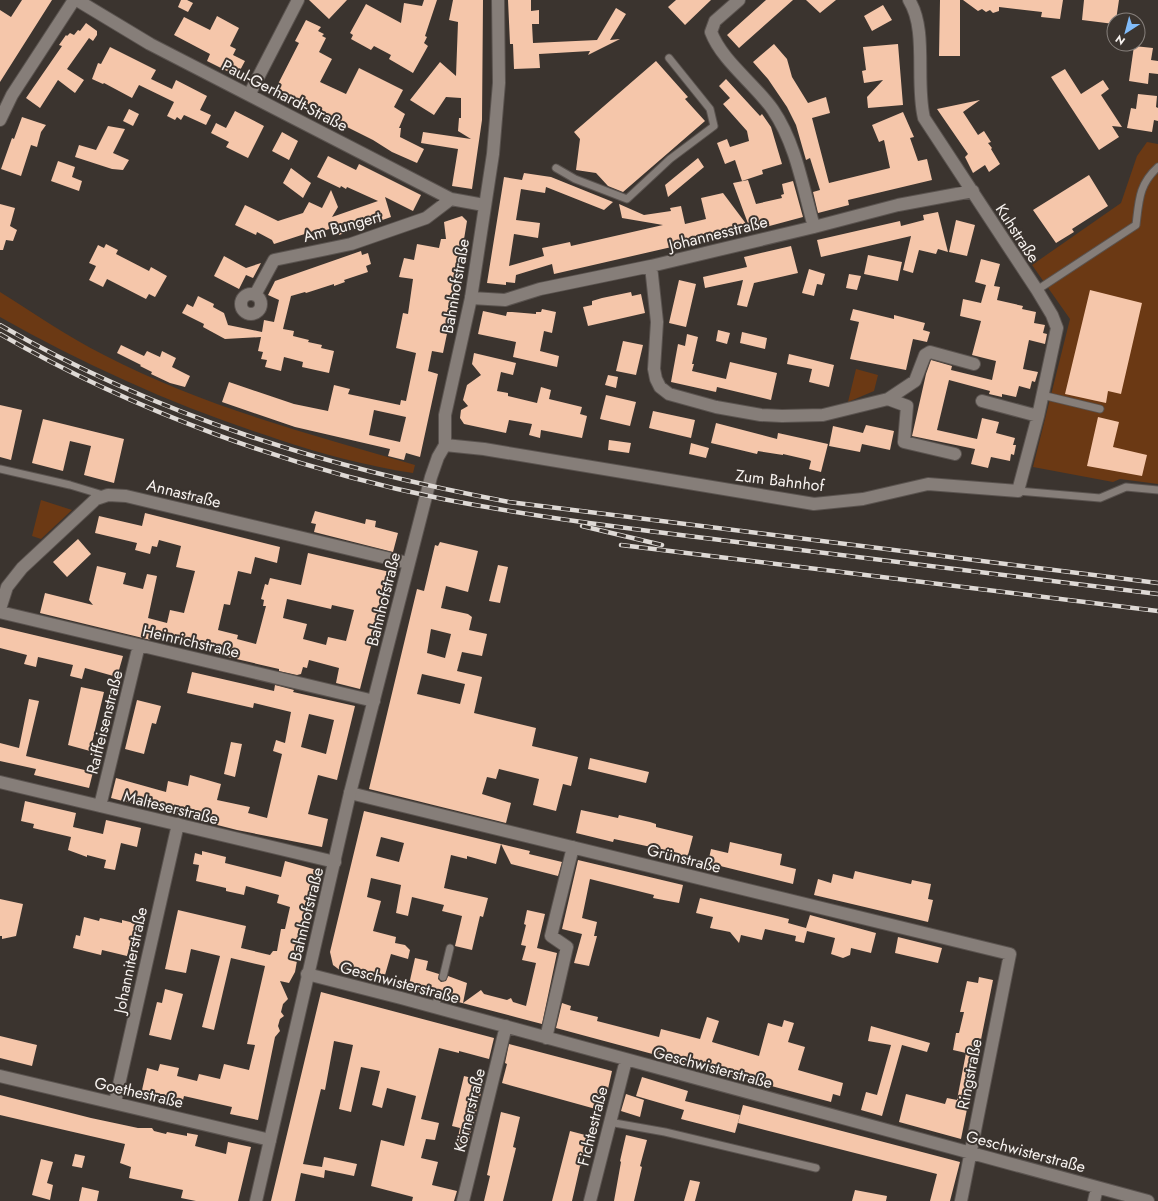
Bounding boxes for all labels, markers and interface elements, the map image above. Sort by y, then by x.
north arrow [1106,12,1146,52]
text: N [1112,31,1128,49]
street label: Paul-Gerhardt-Straße [218,54,352,137]
street label: Kuhstraße [990,199,1045,267]
street label: Am Bungert [300,205,384,248]
street label: Johannesstraße [664,210,770,257]
street label: Bahnhofstraße [436,237,475,335]
street label: Zum Bahnhof [734,464,826,497]
street label: Annastraße [144,473,223,514]
street label: Bahnhofstraße [361,550,406,648]
street label: Heinrichstraße [140,619,242,664]
street label: Raiffeisenstraße [80,668,128,776]
street label: Malteserstraße [121,785,221,830]
street label: Grünstraße [644,838,723,879]
street label: Bahnhofstraße [284,865,329,963]
street label: Johanniterstraße [108,905,153,1017]
street label: Geschwisterstraße [338,955,462,1009]
street label: Ringstraße [951,1037,988,1111]
street label: Geschwisterstraße [651,1040,775,1094]
street label: Körnerstraße [448,1066,491,1154]
street label: Goethestraße [92,1071,186,1114]
street label: Fichtestraße [572,1084,613,1168]
street label: Geschwisterstraße [964,1124,1088,1178]

